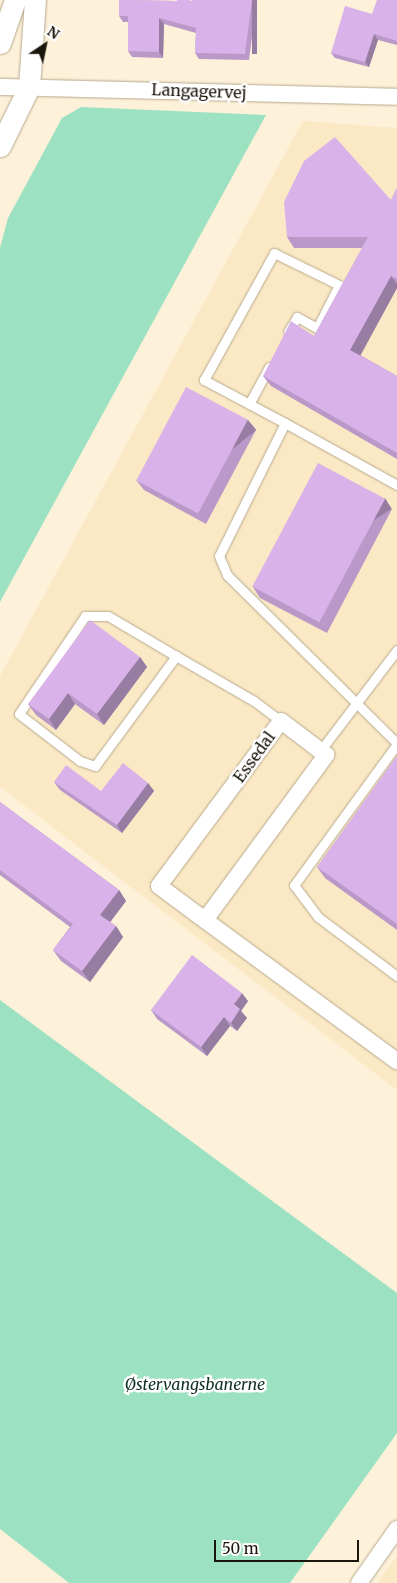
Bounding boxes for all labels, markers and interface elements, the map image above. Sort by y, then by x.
north arrow [20,20,70,70]
text: N [44,22,63,43]
street label: Langagervej [151,80,247,102]
street label: Essedal [229,728,279,786]
park label: Østervangsbanerne [125,1374,265,1394]
scale bar [217,1530,362,1562]
text: 50 m [222,1539,259,1558]

